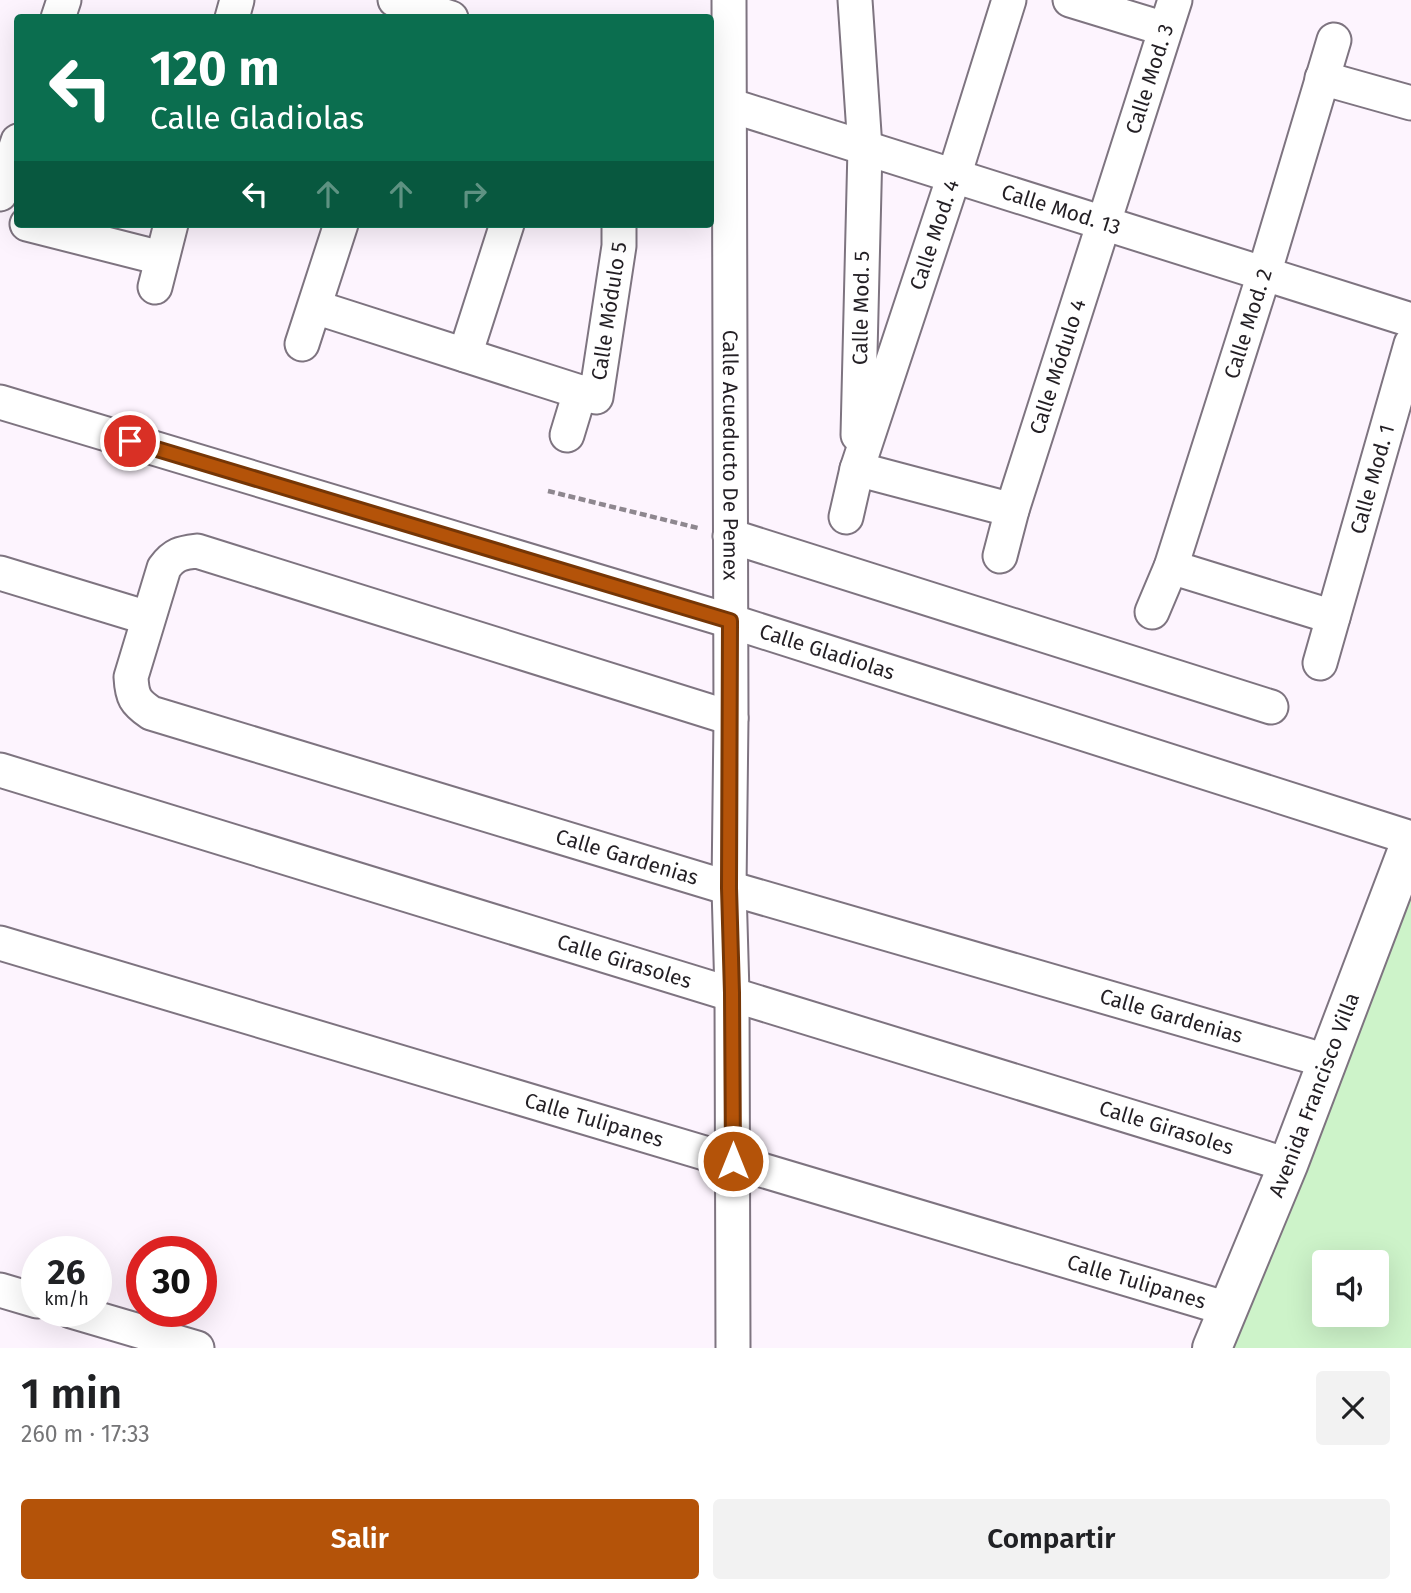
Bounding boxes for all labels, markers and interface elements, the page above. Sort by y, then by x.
street label: Calle Mod. 3 [1120,21,1180,137]
text: 120 m [150,39,280,98]
icon: left [35,42,126,133]
text: Calle Gladiolas [150,99,364,137]
icon: left [236,175,274,213]
icon: ahead [309,175,347,213]
icon: ahead [382,175,420,213]
icon: right [455,175,493,213]
street label: Calle Mod. 4 [904,176,965,293]
street label: Calle Mod. 13 [998,179,1124,241]
street label: Calle Módulo 5 [586,240,632,382]
street label: Calle Mod. 5 [847,251,875,365]
street label: Calle Mod. 2 [1219,265,1278,382]
street label: Calle Módulo 4 [1024,296,1092,438]
street label: Calle Acueducto De Pemex [717,330,744,581]
pin [100,411,160,471]
street label: Calle Mod. 1 [1344,421,1400,537]
icon: arrive [111,422,149,460]
street label: Calle Gladiolas [756,618,898,686]
street label: Calle Gardenias [553,823,702,891]
street label: Calle Girasoles [554,929,695,994]
street label: Calle Gardenias [1097,983,1246,1049]
street label: Avenida Francisco Villa [1263,989,1365,1201]
street label: Calle Tulipanes [522,1087,667,1153]
street label: Calle Girasoles [1096,1095,1237,1161]
position arrow [696,1124,770,1198]
speed limit sign: 30 [126,1236,217,1327]
street label: Calle Tulipanes [1064,1249,1209,1315]
map controls [1312,1250,1389,1327]
button: sound [1312,1250,1389,1327]
text: 26 [48,1251,85,1293]
text: km/h [44,1288,89,1310]
text: 1 min [21,1369,122,1419]
button: close [1316,1371,1390,1445]
text: 260 m · 17:33 [21,1420,150,1448]
button: Salir [21,1499,699,1579]
button: Compartir [713,1499,1390,1579]

